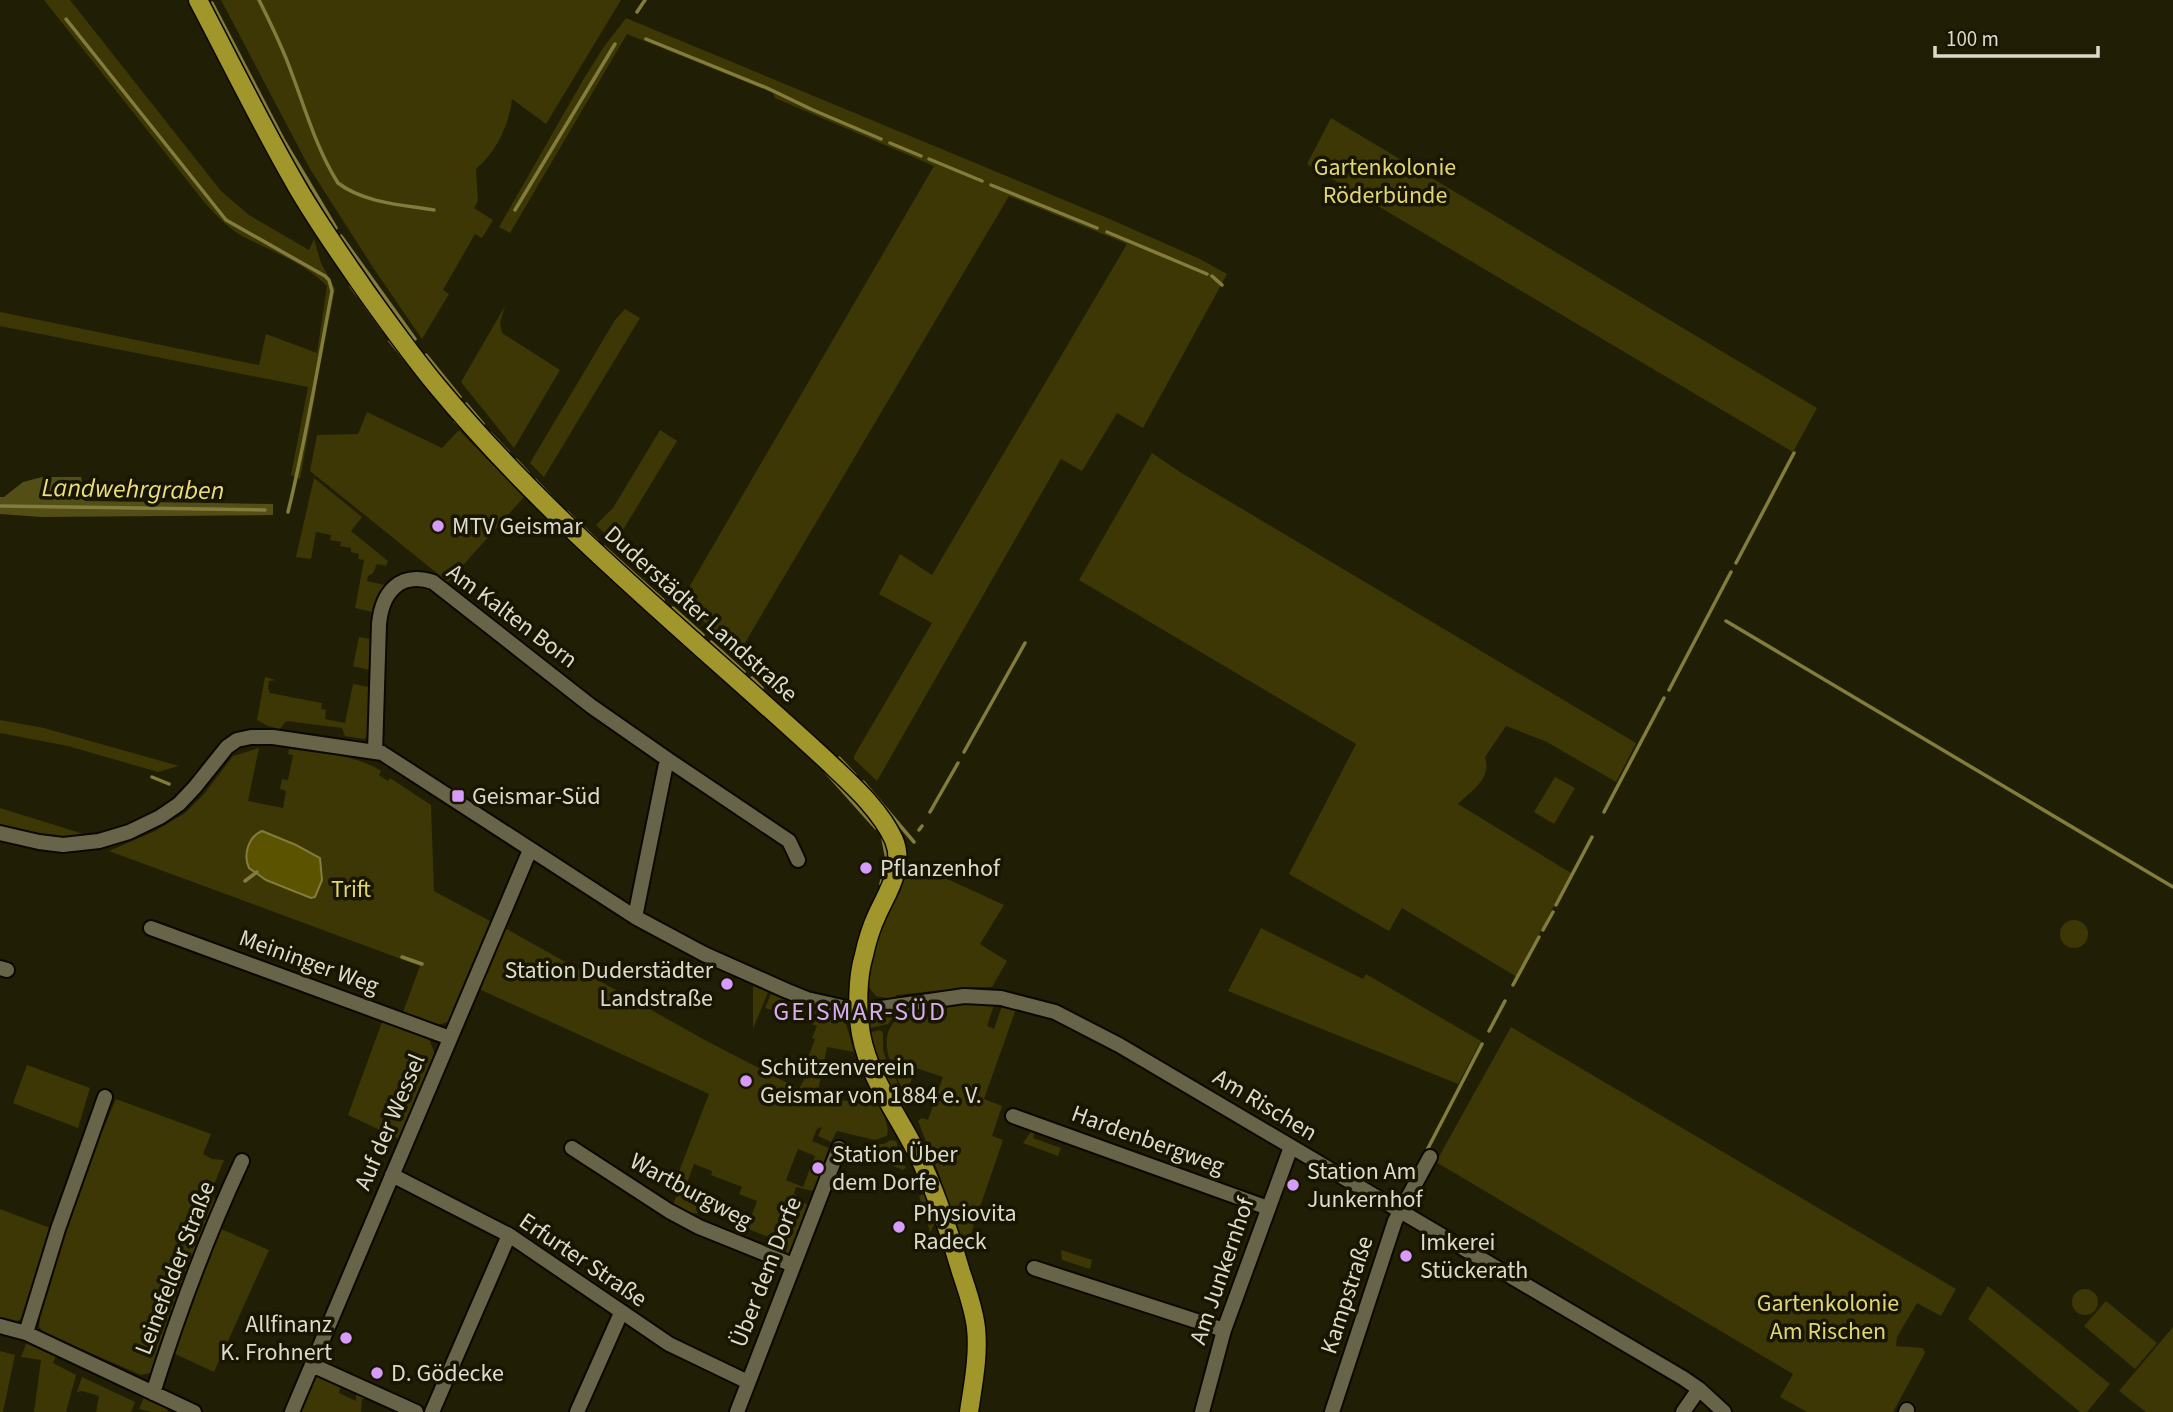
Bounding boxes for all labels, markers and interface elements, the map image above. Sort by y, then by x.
scale bar [1935,14,2098,58]
text: 100 m [1946,24,1999,54]
park label: Gartenkolonie Röderbünde [1314,150,1456,213]
water label: Landwehrgraben [41,469,225,509]
place label: MTV Geismar [452,509,583,544]
street label: Duderstädter Landstraße [596,517,806,711]
marker: MTV Geismar [430,518,446,534]
street label: Am Kalten Born [439,555,585,677]
place label: Geismar-Süd [472,779,601,814]
marker: Geismar-Süd [450,788,466,804]
place label: Pflanzenhof [880,851,1001,886]
marker: Pflanzenhof [858,860,874,876]
park label: Trift [331,872,371,907]
street label: Meininger Weg [234,920,384,1004]
place label: Station Duderstädter Landstraße [505,953,714,1016]
marker: Station Duderstädter Landstraße [719,976,735,992]
district label: GEISMAR-SÜD [773,993,947,1030]
street label: Auf der Wessel [346,1048,434,1196]
place label: Schützenverein Geismar von 1884 e. V. [760,1050,982,1113]
street label: Am Rischen [1206,1060,1324,1150]
marker: Schützenverein Geismar von 1884 e. V. [738,1073,754,1089]
street label: Hardenbergweg [1067,1096,1229,1184]
place label: Station Über dem Dorfe [832,1137,958,1200]
street label: Wartburgweg [623,1144,759,1238]
place label: Station Am Junkernhof [1307,1154,1423,1217]
marker: Station Über dem Dorfe [810,1160,826,1176]
street label: Leinefelder Straße [126,1176,224,1360]
marker: Station Am Junkernhof [1285,1177,1301,1193]
street label: Über dem Dorfe [721,1192,811,1352]
street label: Am Junkernhof [1181,1192,1264,1349]
place label: Physiovita Radeck [913,1196,1017,1259]
street label: Erfurter Straße [512,1204,654,1316]
marker: Physiovita Radeck [891,1219,907,1235]
place label: Imkerei Stückerath [1420,1225,1528,1288]
street label: Kampstraße [1311,1231,1383,1359]
marker: Imkerei Stückerath [1398,1248,1414,1264]
park label: Gartenkolonie Am Rischen [1757,1286,1899,1349]
place label: Allfinanz K. Frohnert [220,1307,332,1370]
marker: Allfinanz K. Frohnert [338,1330,354,1346]
place label: D. Gödecke [391,1356,504,1391]
marker: D. Gödecke [369,1365,385,1381]

